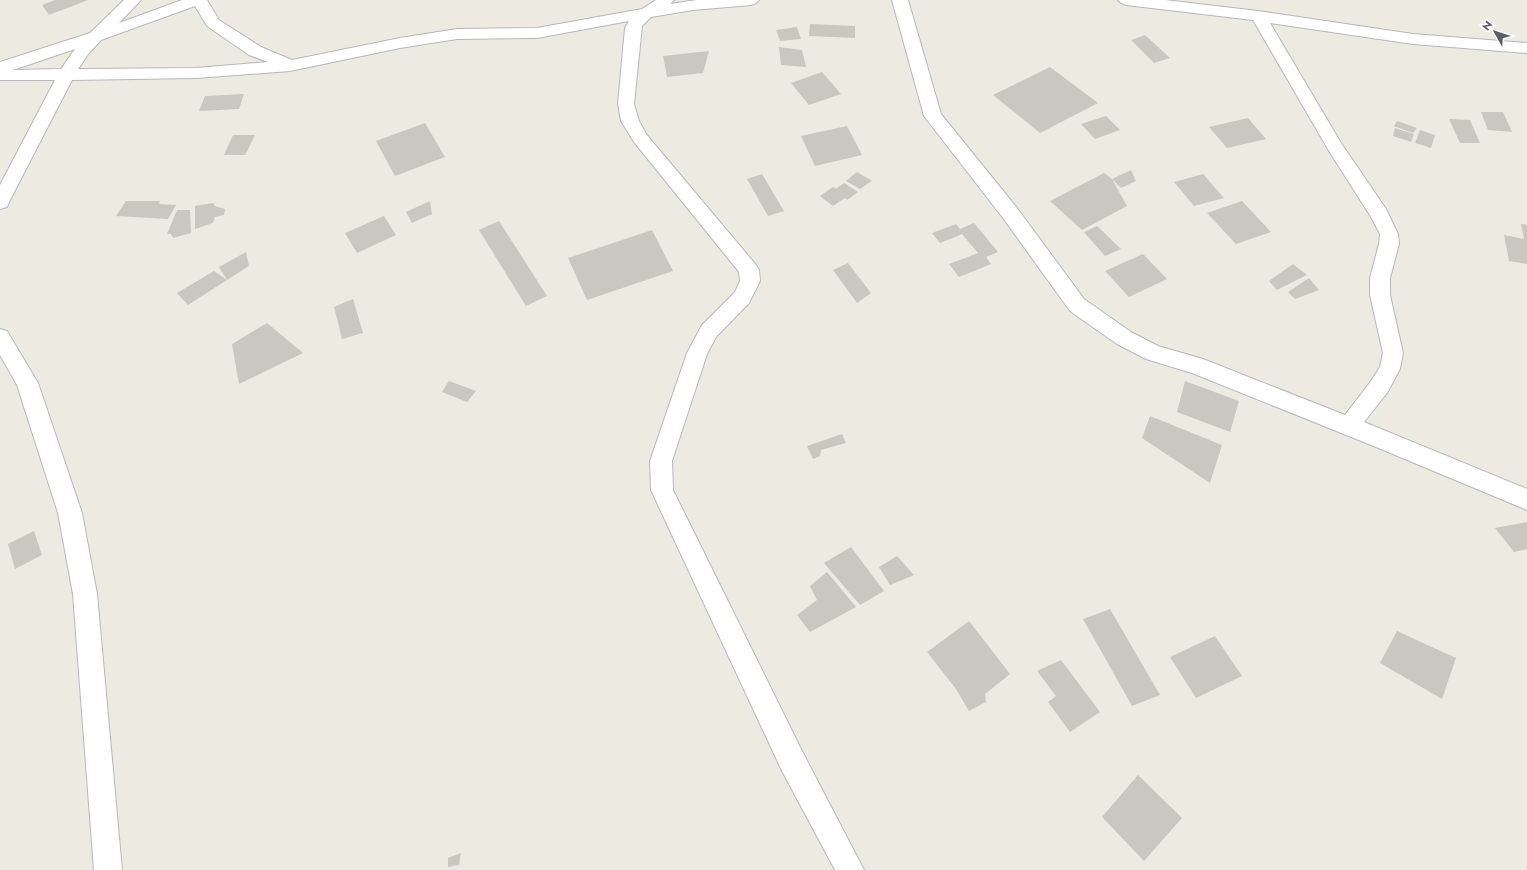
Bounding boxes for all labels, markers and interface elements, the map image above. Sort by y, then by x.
north arrow [1475,12,1515,52]
text: N [1478,17,1496,34]

